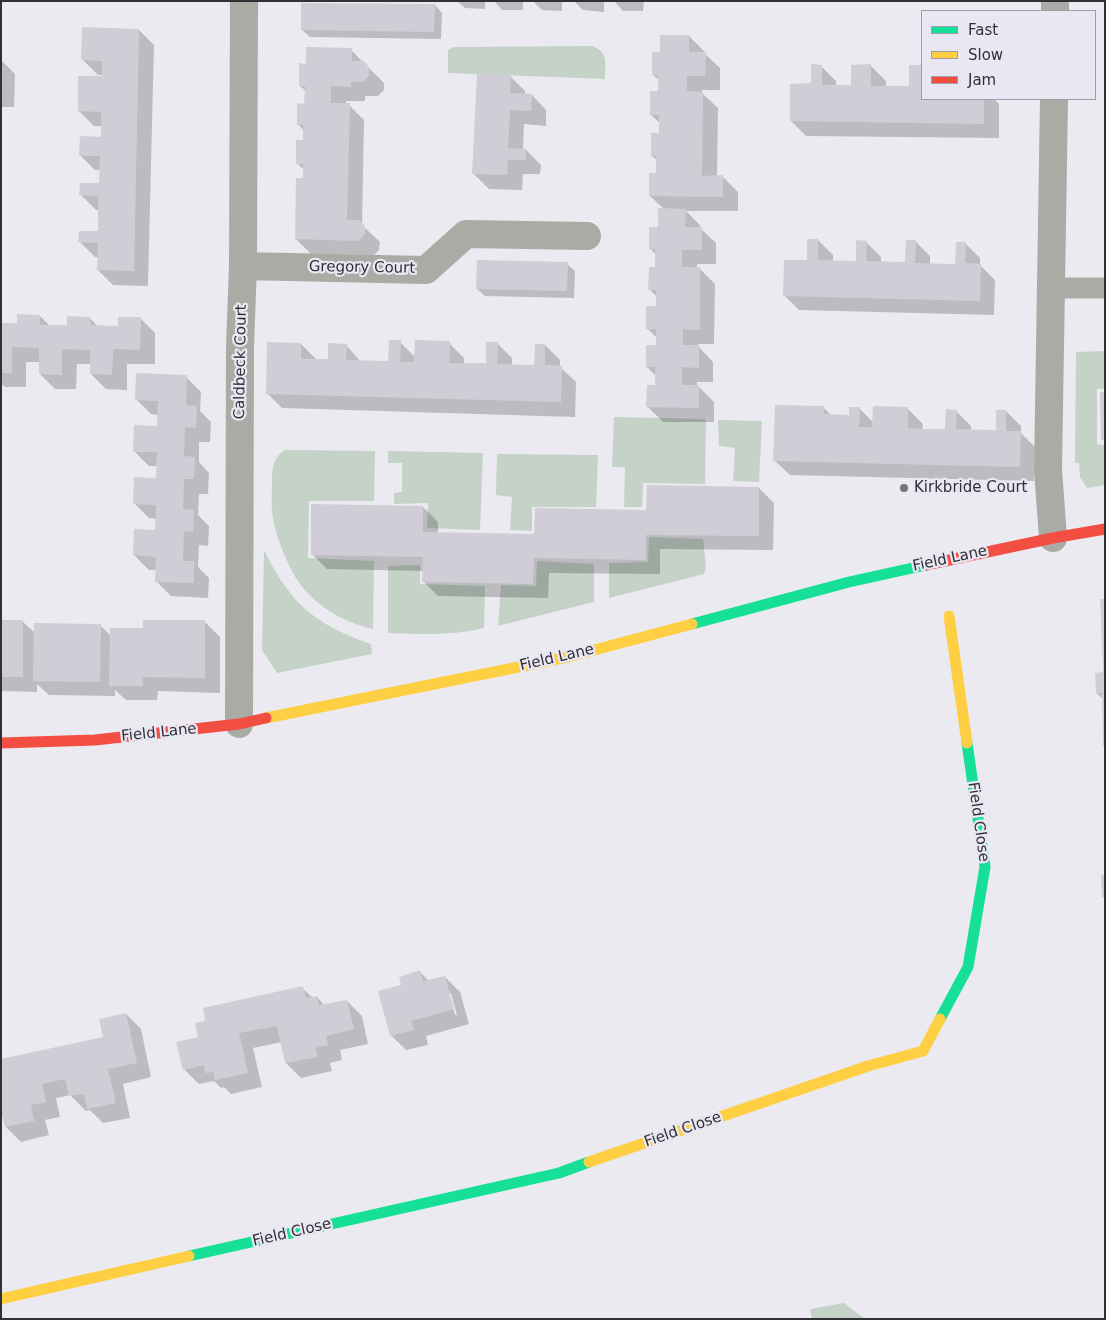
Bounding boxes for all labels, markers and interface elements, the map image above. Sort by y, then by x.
legend [921,10,1096,100]
text: Fast [968,21,998,39]
text: Slow [968,46,1003,64]
text: Jam [968,71,996,89]
street label: Gregory Court [309,258,415,278]
street label: Caldbeck Court [231,304,251,420]
place label: Kirkbride Court [914,479,1027,497]
marker: Kirkbride Court [898,482,910,494]
street label: Field Lane [911,542,989,576]
street label: Field Lane [518,641,596,675]
street label: Field Lane [120,720,198,746]
street label: Field Close [964,781,992,863]
street label: Field Close [642,1108,724,1152]
street label: Field Close [251,1215,333,1251]

